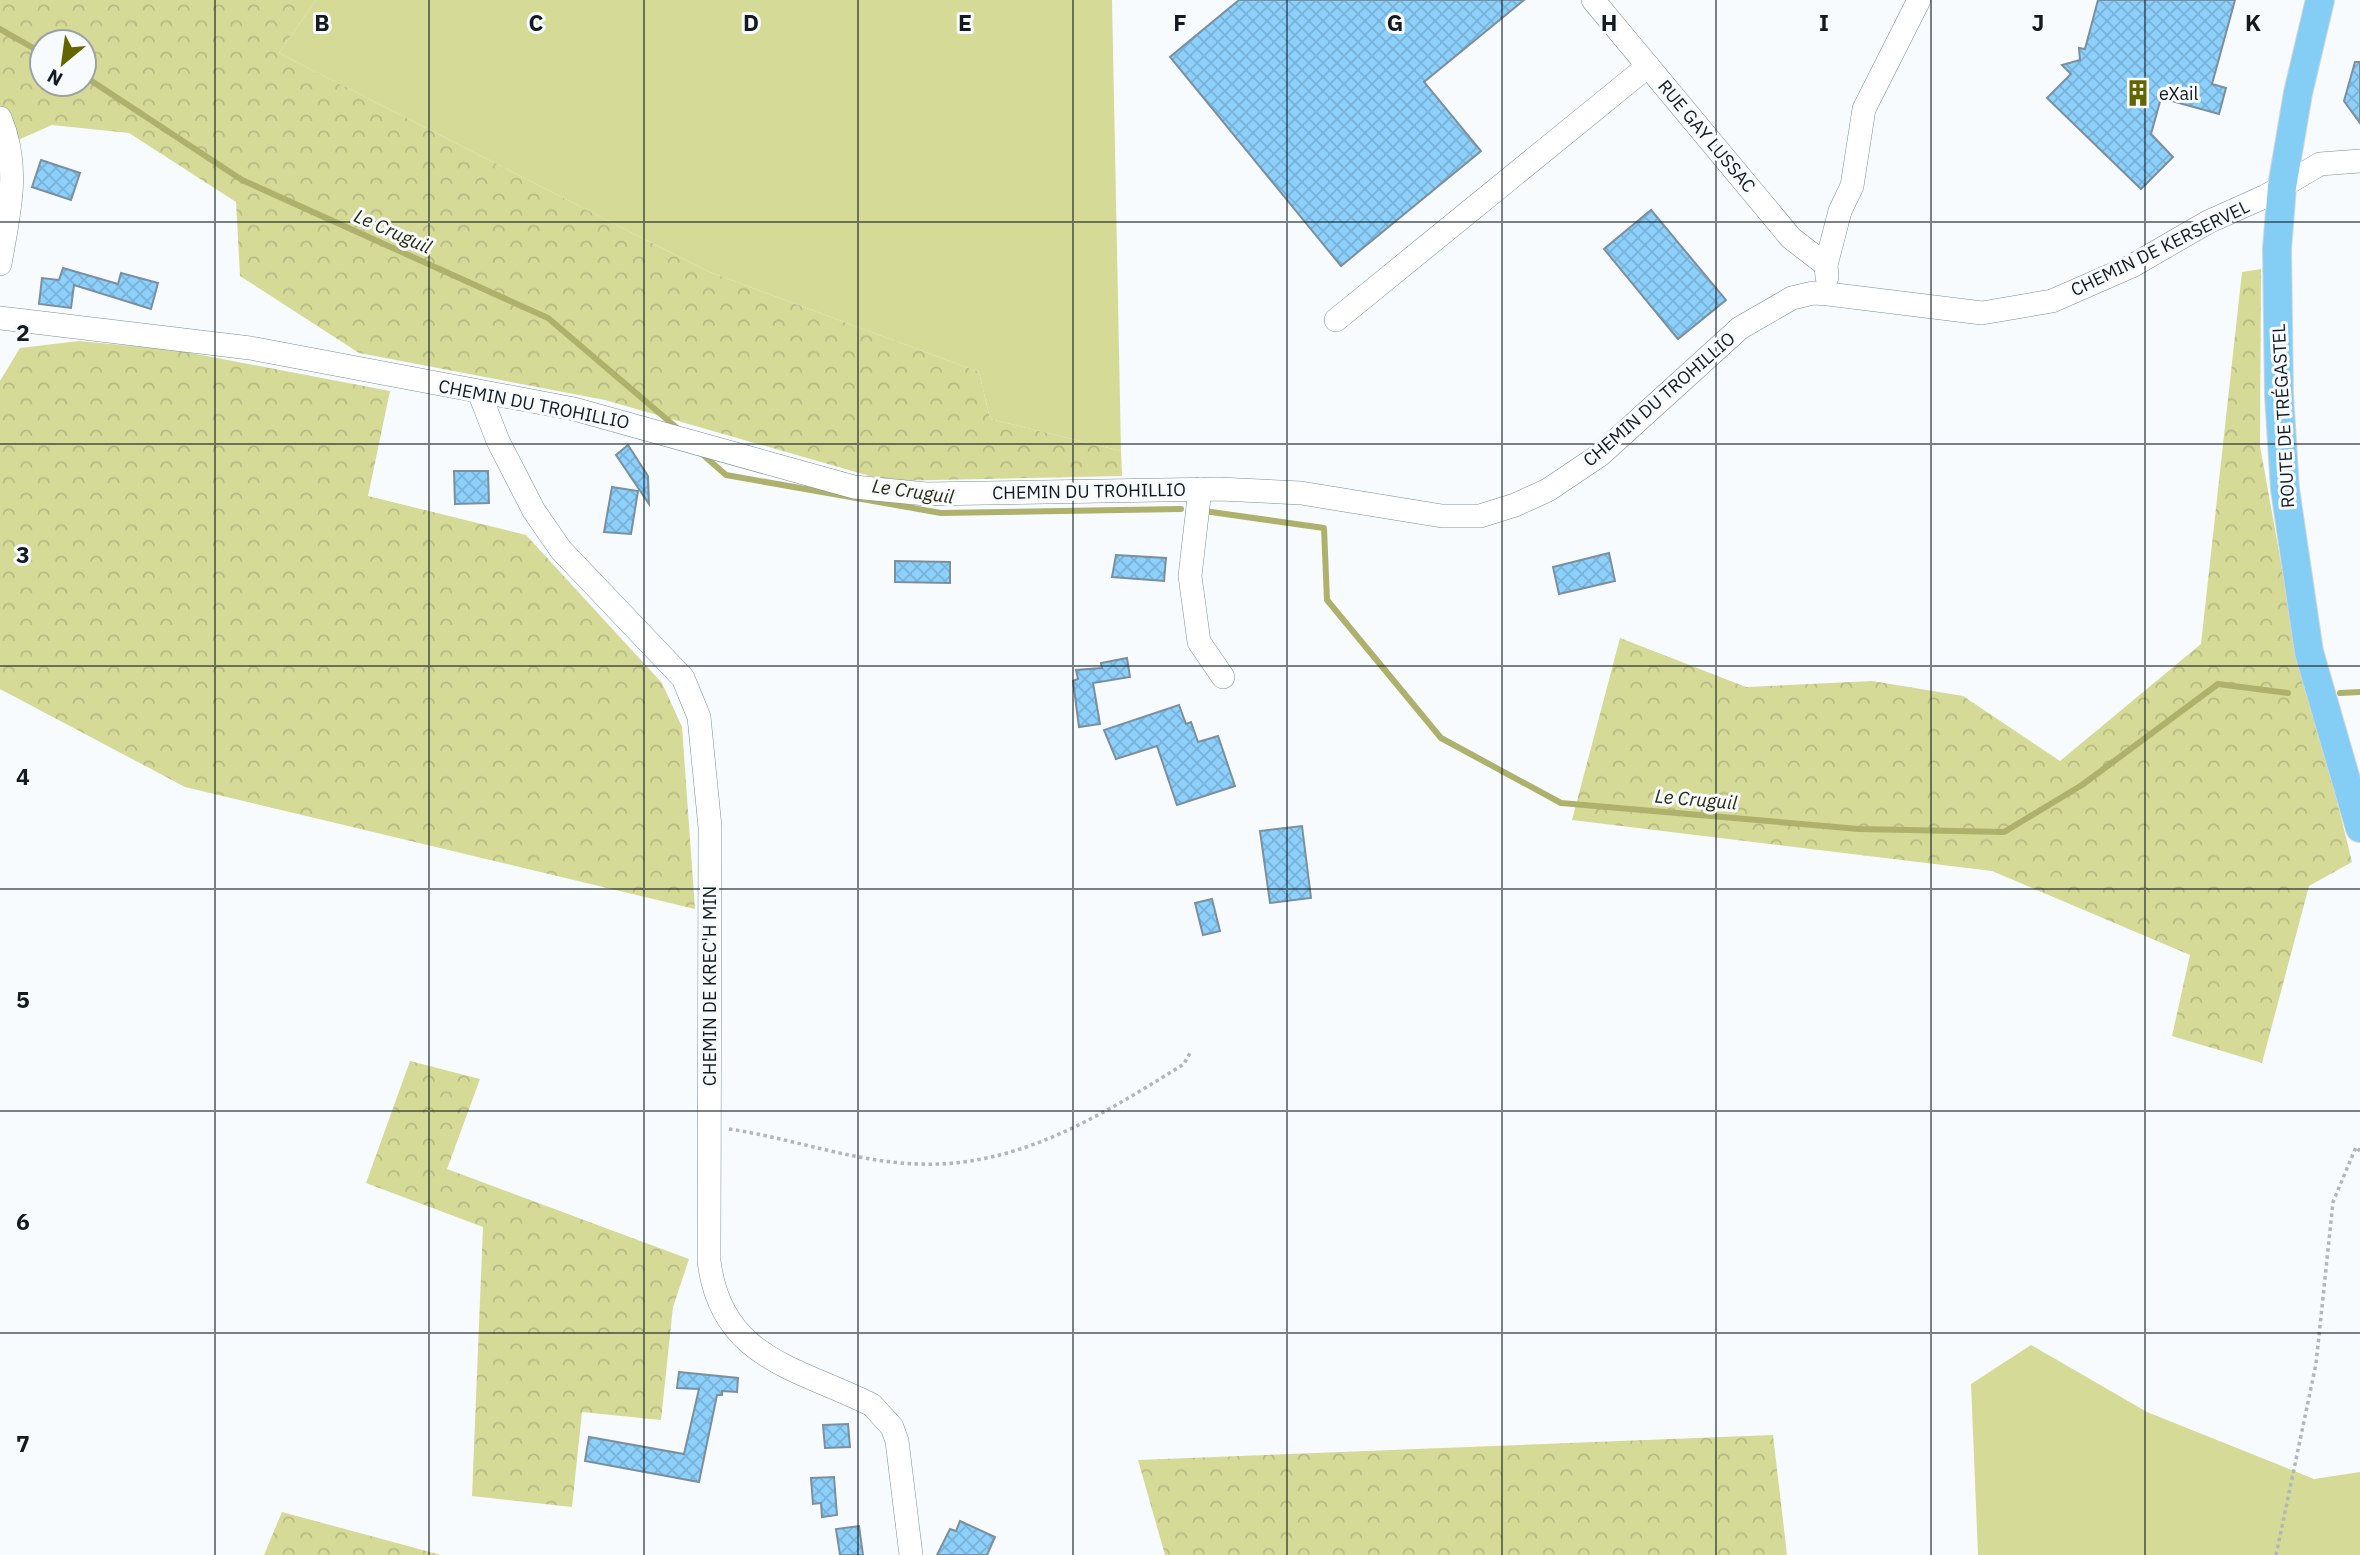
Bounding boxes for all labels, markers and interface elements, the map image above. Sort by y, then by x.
text: B [314,7,330,37]
text: C [529,7,544,37]
text: D [743,7,759,37]
text: E [958,7,972,37]
text: F [1173,7,1187,37]
text: G [1387,7,1403,37]
text: H [1601,7,1617,37]
text: I [1819,7,1829,37]
text: J [2032,7,2044,37]
text: K [2245,7,2261,37]
north arrow [28,28,98,98]
text: N [43,64,67,92]
street label: RUE GAY LUSSAC [1653,75,1761,197]
building icon: eXail [2123,78,2153,108]
place label: eXail [2159,82,2199,105]
street label: CHEMIN DE KERSERVEL [2067,195,2253,301]
water label: Le Cruguil [350,203,436,259]
text: 2 [16,317,30,347]
street label: ROUTE DE TRÉGASTEL [2267,323,2299,509]
street label: CHEMIN DU TROHILLIO [1578,327,1740,471]
street label: CHEMIN DU TROHILLIO [437,374,631,434]
water label: Le Cruguil [871,473,955,509]
street label: CHEMIN DU TROHILLIO [992,478,1186,504]
text: 3 [16,539,30,569]
text: 4 [16,761,30,791]
water label: Le Cruguil [1654,783,1738,815]
street label: CHEMIN DE KREC'H MIN [698,886,721,1086]
text: 5 [16,984,30,1014]
text: 6 [16,1206,30,1236]
text: 7 [16,1428,30,1458]

